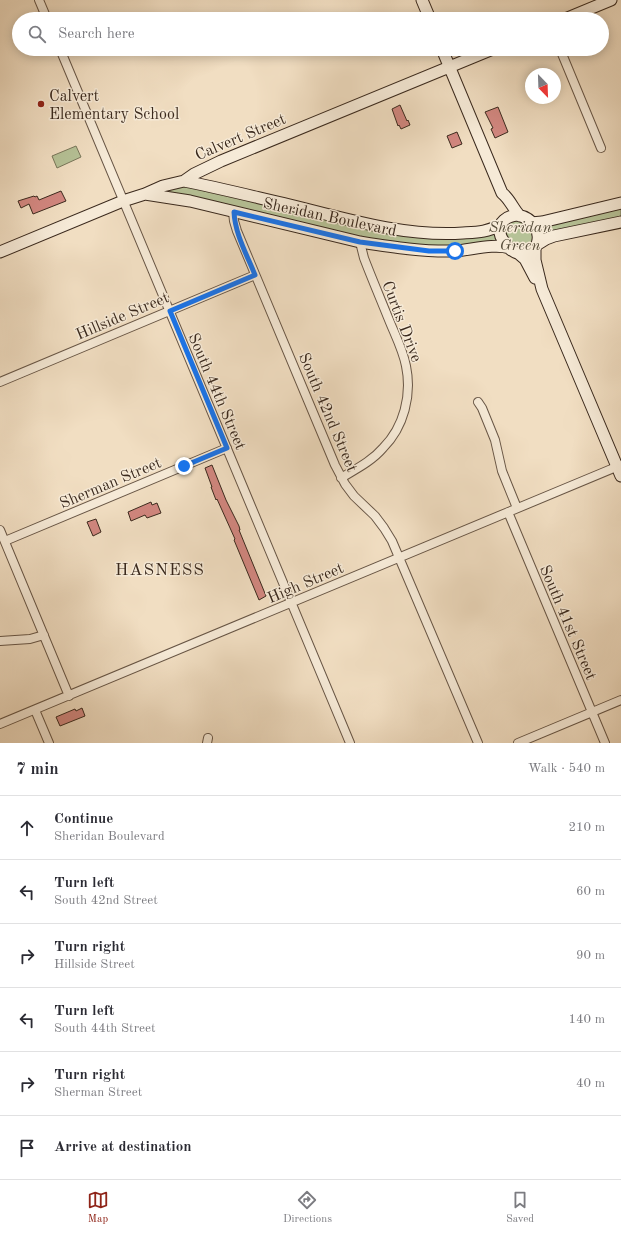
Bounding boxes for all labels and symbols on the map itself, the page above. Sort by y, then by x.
north arrow [525,68,561,104]
place label: Calvert Elementary School [49,89,179,123]
marker: Calvert Elementary School [36,99,46,109]
street label: Calvert Street [193,111,289,164]
street label: Sheridan Boulevard [261,196,398,240]
park label: Sheridan Green [488,220,552,254]
route start [446,242,464,260]
street label: Curtis Drive [378,279,424,365]
street label: Hillside Street [74,290,172,344]
street label: South 44th Street [184,331,248,453]
street label: South 42nd Street [295,351,360,475]
street label: Sherman Street [58,455,164,512]
route end [175,457,193,475]
street label: High Street [265,560,347,607]
district label: HASNESS [115,562,205,579]
street label: South 41st Street [536,563,599,683]

